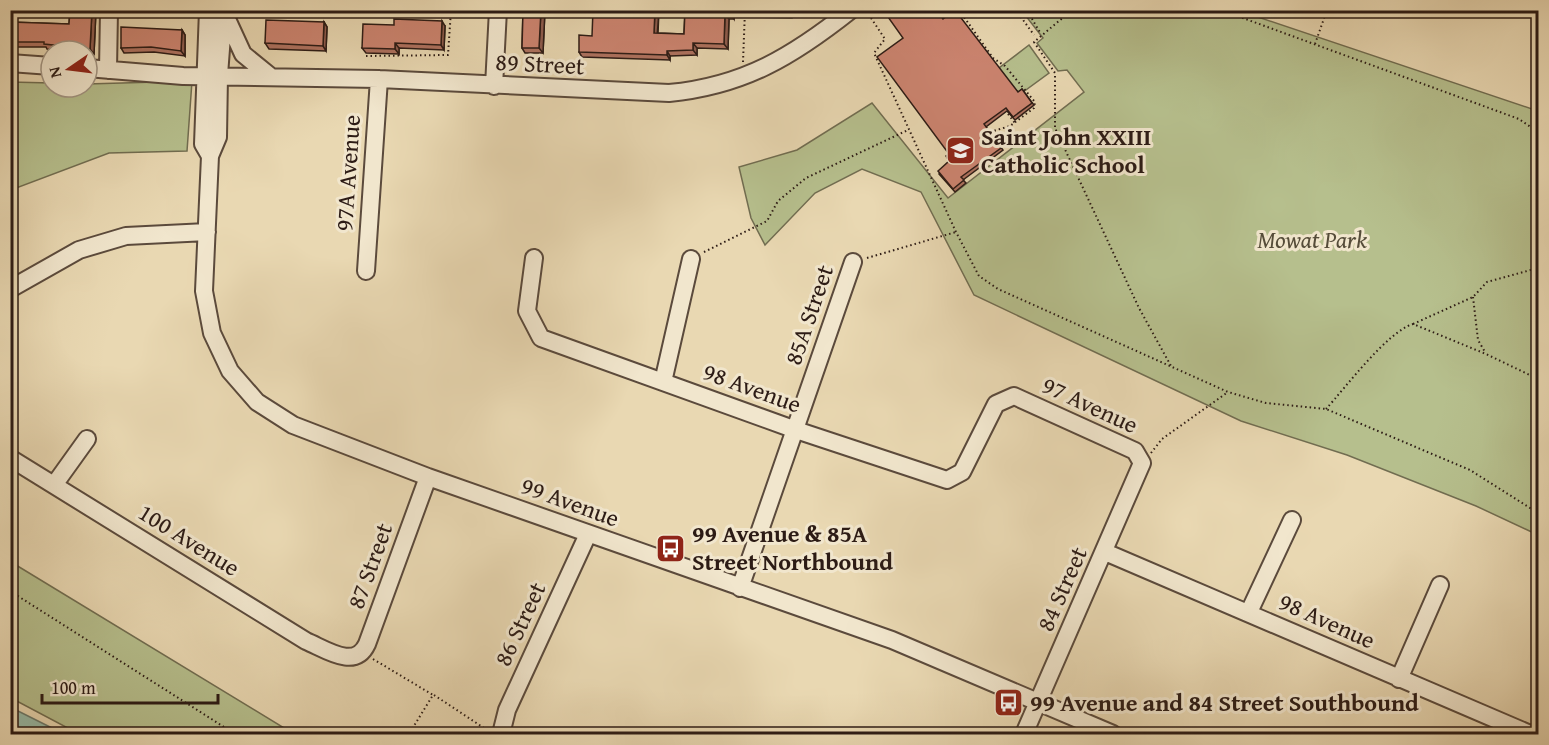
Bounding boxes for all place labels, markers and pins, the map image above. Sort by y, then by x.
place label: Saint John XXIII Catholic School [981,119,1151,182]
school or university icon: Saint John XXIII Catholic School [944,135,976,167]
place label: 99 Avenue & 85A Street Northbound [692,516,893,579]
bus stop icon: 99 Avenue & 85A Street Northbound [655,532,687,564]
place label: 99 Avenue and 84 Street Southbound [1030,685,1419,720]
bus stop icon: 99 Avenue and 84 Street Southbound [993,687,1025,719]

